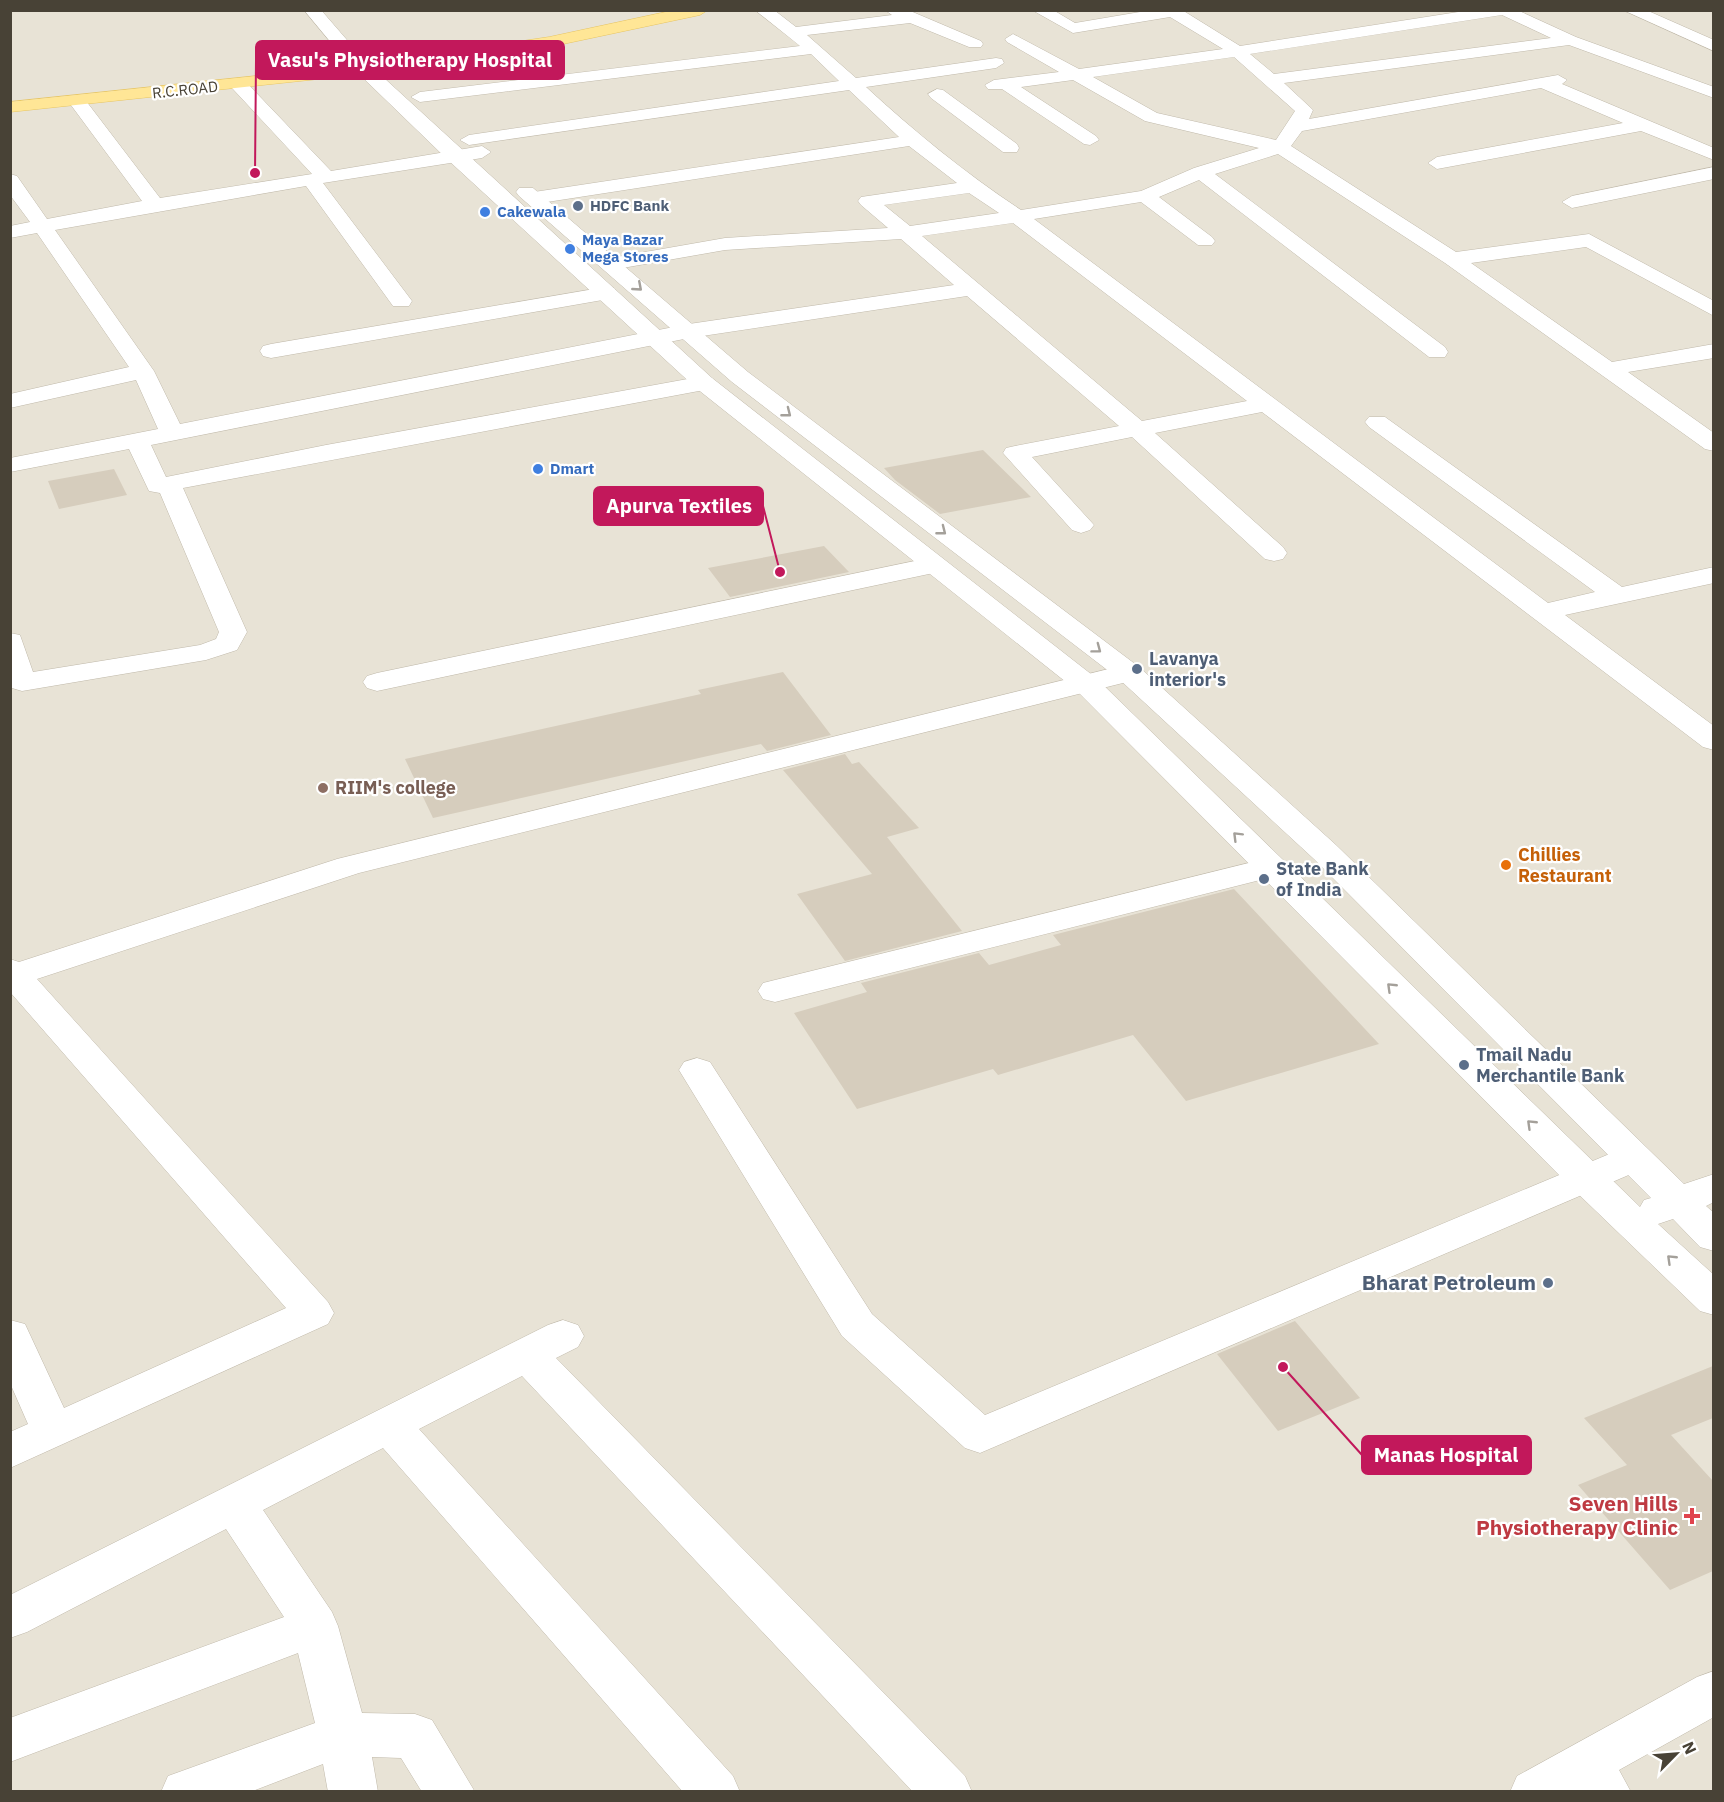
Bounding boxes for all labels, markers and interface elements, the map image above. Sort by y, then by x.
callout: Vasu's Physiotherapy Hospital [256,41,564,79]
text: Vasu's Physiotherapy Hospital [268,46,552,73]
street label: R.C.ROAD [151,77,219,102]
place label: HDFC Bank [590,196,669,215]
marker: HDFC Bank [571,199,585,213]
place label: Cakewala [497,202,566,221]
marker: Cakewala [478,205,492,219]
place label: Maya Bazar Mega Stores [582,230,669,266]
marker: Maya Bazar Mega Stores [563,242,577,256]
one-way arrow [631,280,642,291]
one-way arrow [780,405,791,416]
place label: Dmart [550,459,595,478]
marker: Dmart [531,462,545,476]
callout: Apurva Textiles [594,487,763,525]
text: Apurva Textiles [606,492,752,519]
one-way arrow [935,524,946,535]
one-way arrow [1091,642,1102,653]
place label: Lavanya interior's [1149,647,1226,691]
marker: Lavanya interior's [1130,662,1144,676]
place label: RIIM's college [335,776,456,799]
marker: RIIM's college [316,781,330,795]
one-way arrow [1234,832,1245,843]
place label: Chillies Restaurant [1518,843,1612,887]
place label: State Bank of India [1276,857,1369,901]
marker: Chillies Restaurant [1499,858,1513,872]
marker: State Bank of India [1257,872,1271,886]
one-way arrow [1388,984,1399,995]
place label: Tmail Nadu Merchantile Bank [1476,1043,1625,1087]
marker: Tmail Nadu Merchantile Bank [1457,1058,1471,1072]
one-way arrow [1527,1120,1537,1131]
one-way arrow [1668,1255,1678,1266]
place label: Bharat Petroleum [1362,1268,1536,1296]
marker: Bharat Petroleum [1541,1276,1555,1290]
callout: Manas Hospital [1362,1436,1531,1474]
text: Manas Hospital [1374,1441,1518,1468]
place label: Seven Hills Physiotherapy Clinic [1476,1489,1678,1541]
marker: Seven Hills Physiotherapy Clinic [1683,1507,1701,1525]
north arrow [1646,1724,1706,1784]
text: N [1678,1738,1701,1757]

